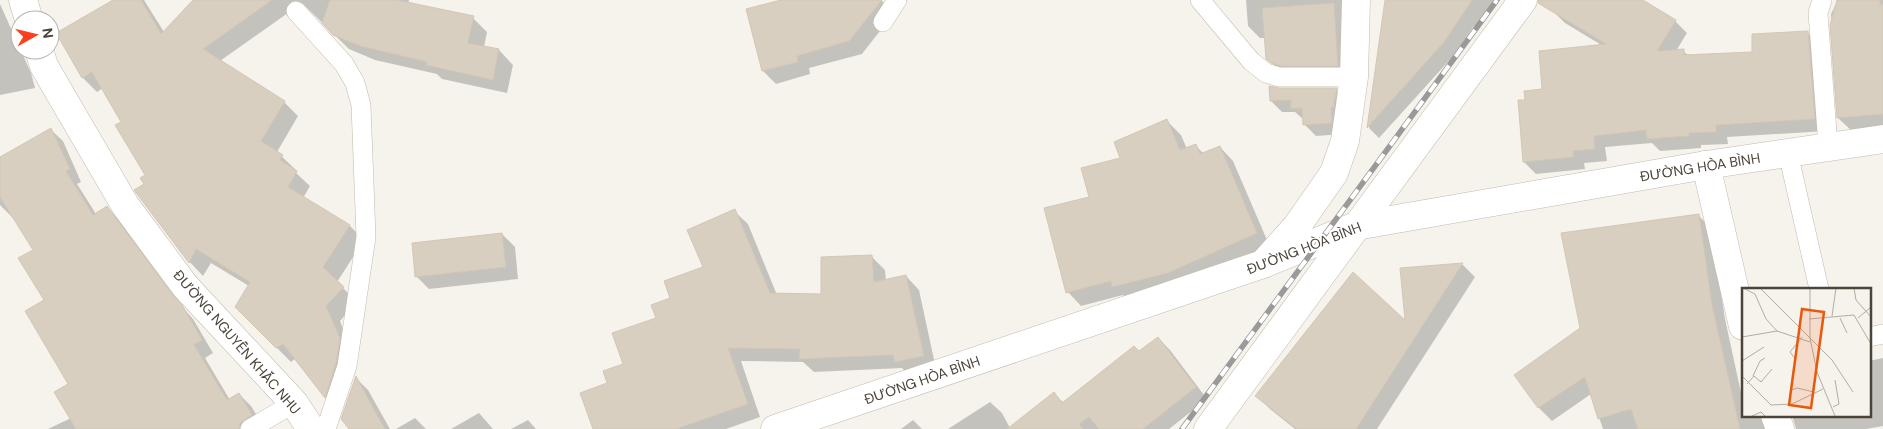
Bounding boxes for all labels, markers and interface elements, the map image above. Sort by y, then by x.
north arrow [10,10,60,60]
text: N [38,27,57,40]
street label: ĐƯỜNG HÒA BÌNH [1639,149,1761,185]
street label: ĐƯỜNG HÒA BÌNH [1244,218,1364,278]
street label: ĐƯỜNG NGUYỄN KHẮC NHU [169,266,305,418]
inset map [1742,288,1870,416]
street label: ĐƯỜNG HÒA BÌNH [862,352,982,408]

